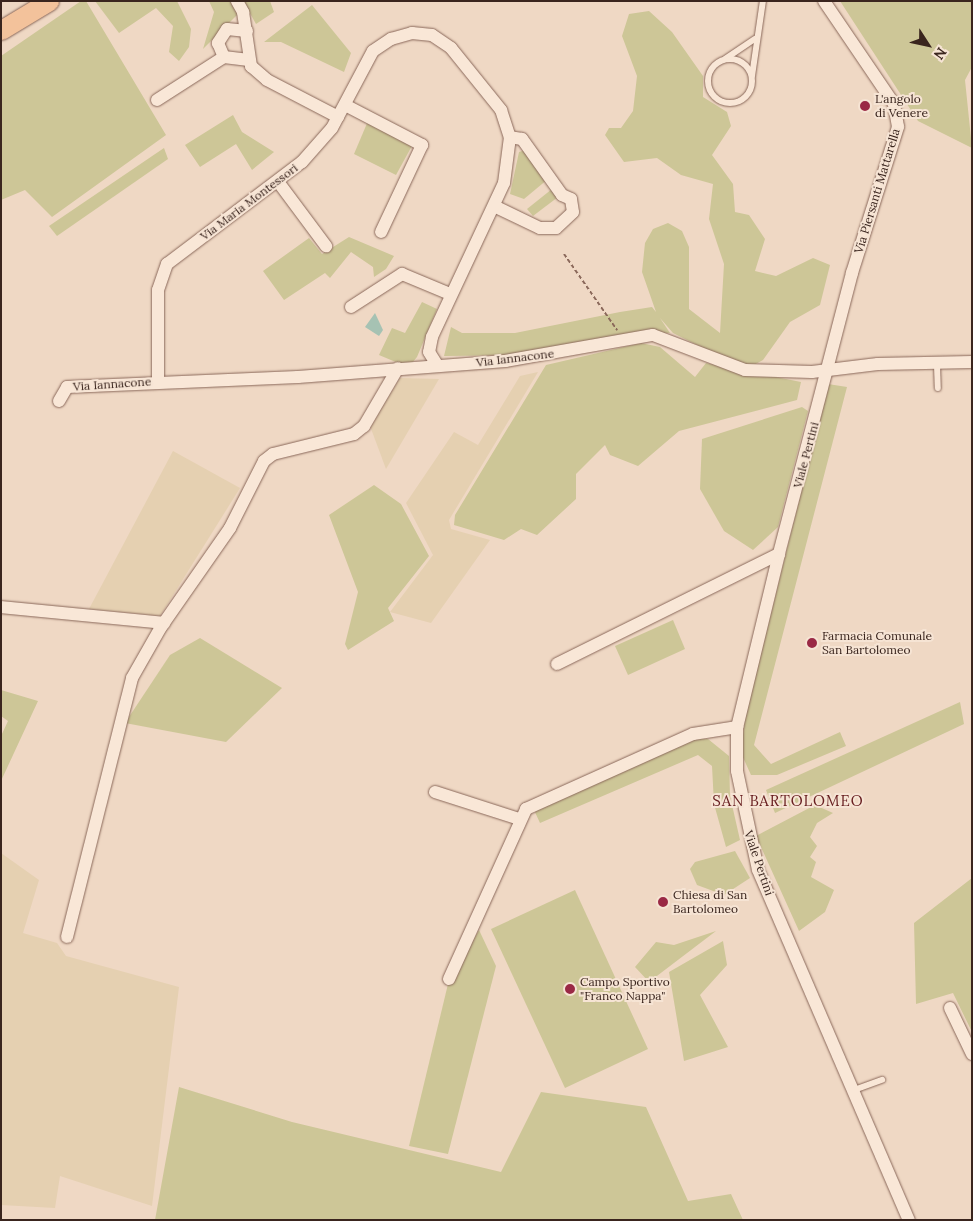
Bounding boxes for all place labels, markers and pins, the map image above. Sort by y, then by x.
place label: L'angolo di Venere [875,92,928,120]
marker: L'angolo di Venere [859,100,871,112]
place label: Farmacia Comunale San Bartolomeo [822,629,932,657]
marker: Farmacia Comunale San Bartolomeo [806,637,818,649]
place label: Chiesa di San Bartolomeo [673,888,747,916]
marker: Chiesa di San Bartolomeo [657,896,669,908]
place label: Campo Sportivo "Franco Nappa" [580,975,670,1003]
marker: Campo Sportivo "Franco Nappa" [564,983,576,995]

